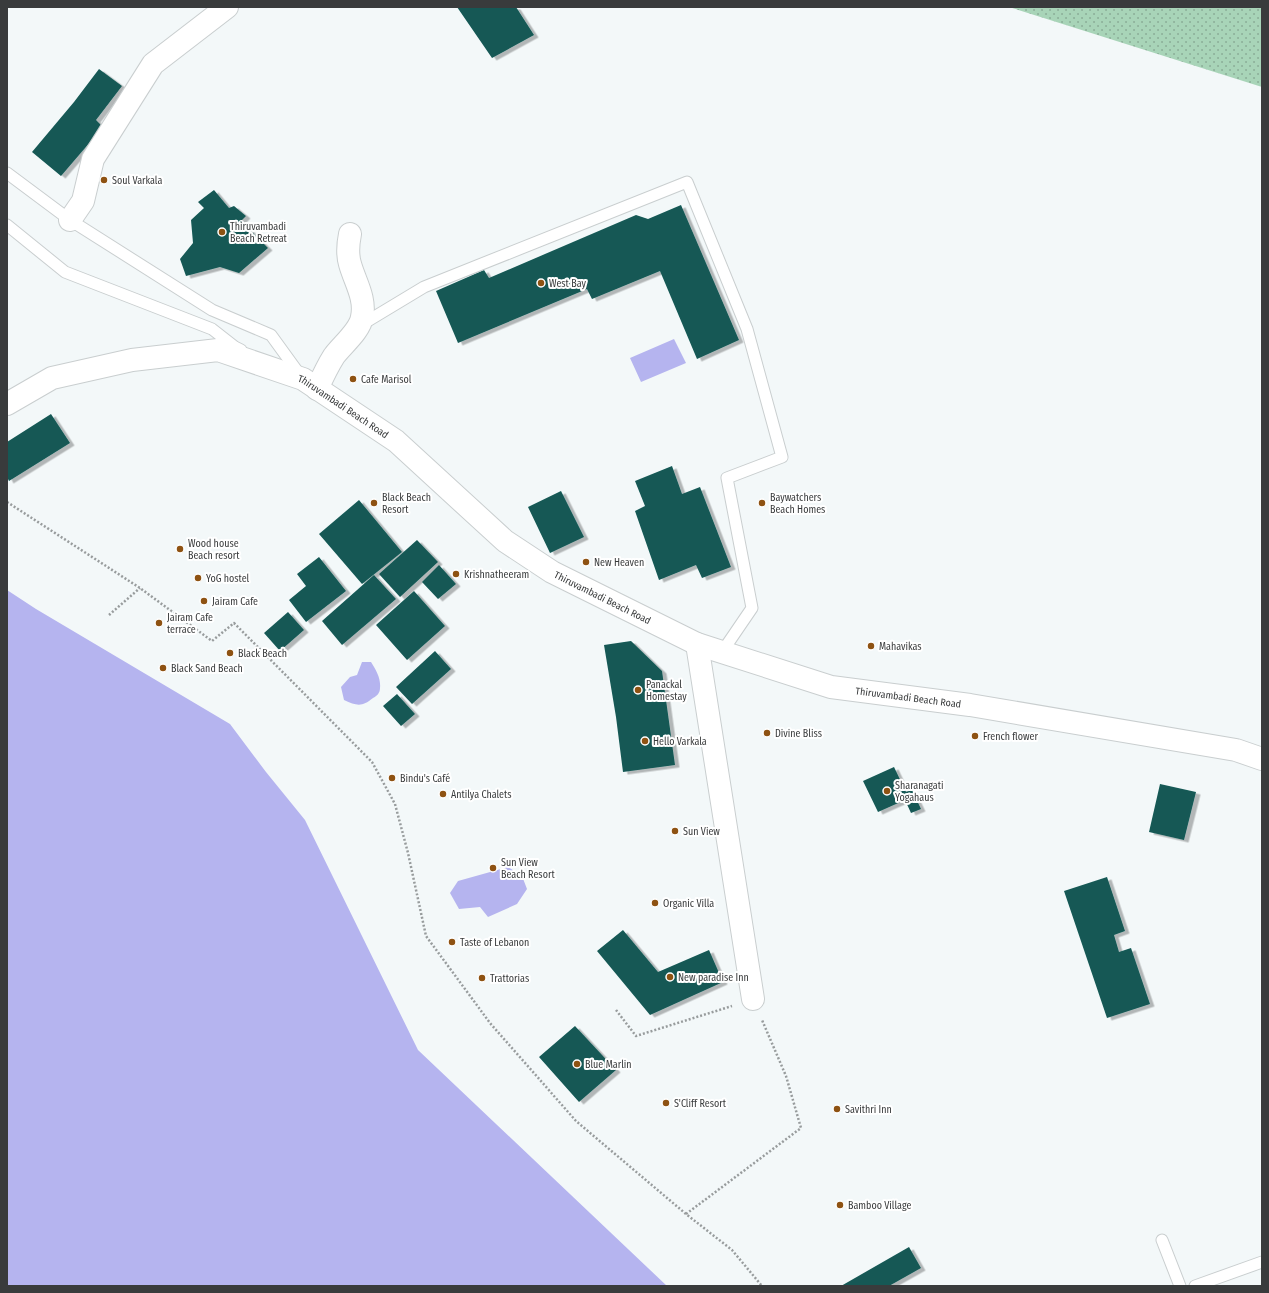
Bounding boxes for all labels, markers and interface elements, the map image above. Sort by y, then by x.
marker: Soul Varkala [99,175,109,185]
place label: Soul Varkala [112,175,162,187]
place label: Thiruvambadi Beach Retreat [230,221,288,245]
marker: Thiruvambadi Beach Retreat [217,227,227,237]
marker: West Bay [536,278,546,288]
place label: West Bay [549,278,586,290]
street label: Thiruvambadi Beach Road [296,373,391,441]
marker: Cafe Marisol [348,374,358,384]
place label: Cafe Marisol [361,374,412,386]
place label: Black Beach Resort [382,492,431,516]
place label: Baywatchers Beach Homes [770,492,825,516]
marker: Black Beach Resort [369,498,379,508]
marker: Baywatchers Beach Homes [757,498,767,508]
place label: Wood house Beach resort [188,538,240,562]
marker: Wood house Beach resort [175,544,185,554]
marker: New Heaven [581,557,591,567]
place label: New Heaven [594,557,644,569]
marker: Krishnatheeram [451,569,461,579]
place label: Krishnatheeram [464,569,529,581]
street label: Thiruvambadi Beach Road [552,569,653,627]
marker: YoG hostel [193,573,203,583]
place label: YoG hostel [206,573,250,585]
marker: Jairam Cafe [199,596,209,606]
place label: Jairam Cafe [212,596,258,608]
place label: Jairam Cafe terrace [167,612,213,636]
marker: Jairam Cafe terrace [154,618,164,628]
marker: Mahavikas [866,641,876,651]
place label: Mahavikas [879,641,922,653]
marker: Black Beach [225,648,235,658]
place label: Black Beach [238,648,287,660]
marker: Black Sand Beach [158,663,168,673]
place label: Black Sand Beach [171,663,243,675]
place label: Panackal Homestay [646,679,687,703]
marker: Panackal Homestay [633,685,643,695]
street label: Thiruvambadi Beach Road [855,685,962,711]
marker: Divine Bliss [762,728,772,738]
place label: Divine Bliss [775,728,822,740]
marker: French flower [970,731,980,741]
place label: French flower [983,731,1039,743]
marker: Hello Varkala [640,736,650,746]
place label: Hello Varkala [653,736,707,748]
marker: Bindu's Café [387,773,397,783]
place label: Bindu's Café [400,773,450,785]
place label: Sharanagati Yogahaus [895,780,943,804]
marker: Sharanagati Yogahaus [882,786,892,796]
marker: Antilya Chalets [438,789,448,799]
place label: Antilya Chalets [451,789,512,801]
marker: Sun View [670,826,680,836]
place label: Sun View [683,826,720,838]
place label: Sun View Beach Resort [501,857,555,881]
marker: Sun View Beach Resort [488,863,498,873]
marker: Organic Villa [650,898,660,908]
place label: Organic Villa [663,898,714,910]
marker: Taste of Lebanon [447,937,457,947]
place label: Taste of Lebanon [460,937,529,949]
marker: New paradise Inn [665,972,675,982]
place label: New paradise Inn [678,972,749,984]
marker: Trattorias [477,973,487,983]
place label: Trattorias [490,973,529,985]
marker: Blue Marlin [572,1059,582,1069]
place label: Blue Marlin [585,1059,632,1071]
marker: S'Cliff Resort [661,1098,671,1108]
place label: S'Cliff Resort [674,1098,727,1110]
marker: Savithri Inn [832,1104,842,1114]
place label: Savithri Inn [845,1104,892,1116]
marker: Bamboo Village [835,1200,845,1210]
place label: Bamboo Village [848,1200,911,1212]

